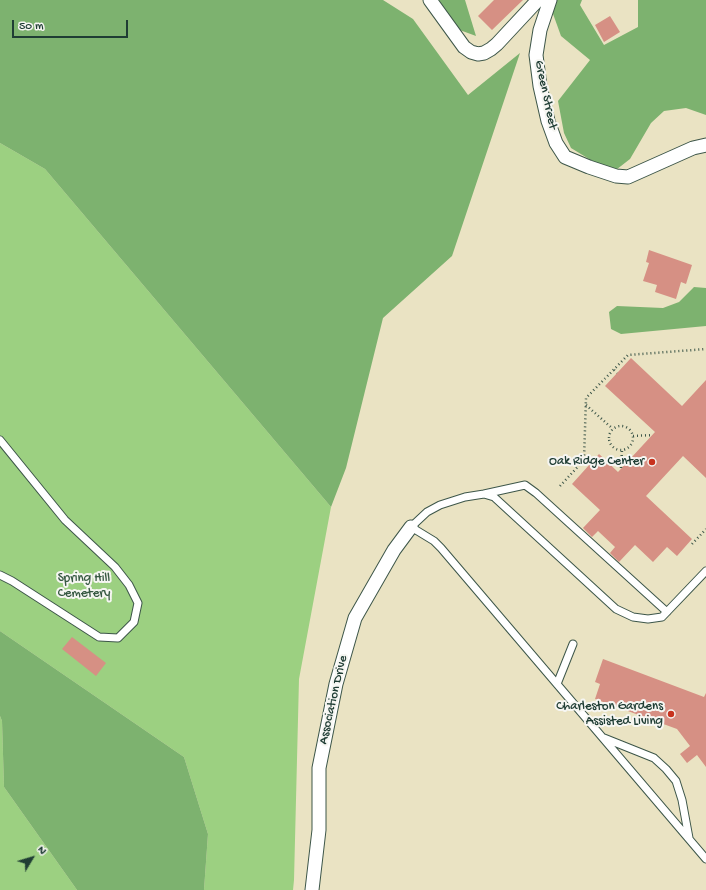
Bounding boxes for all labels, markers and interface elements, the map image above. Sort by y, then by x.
scale bar [14,12,130,38]
text: 50 m [19,20,44,34]
street label: Green Street [530,59,560,131]
place label: Oak Ridge Center [549,454,644,470]
marker: Oak Ridge Center [647,457,657,467]
park label: Spring Hill Cemetery [58,571,110,602]
street label: Association Drive [316,654,352,746]
place label: Charleston Gardens Assisted Living [556,699,663,730]
marker: Charleston Gardens Assisted Living [666,709,676,719]
north arrow [12,838,52,878]
text: N [35,844,48,857]

